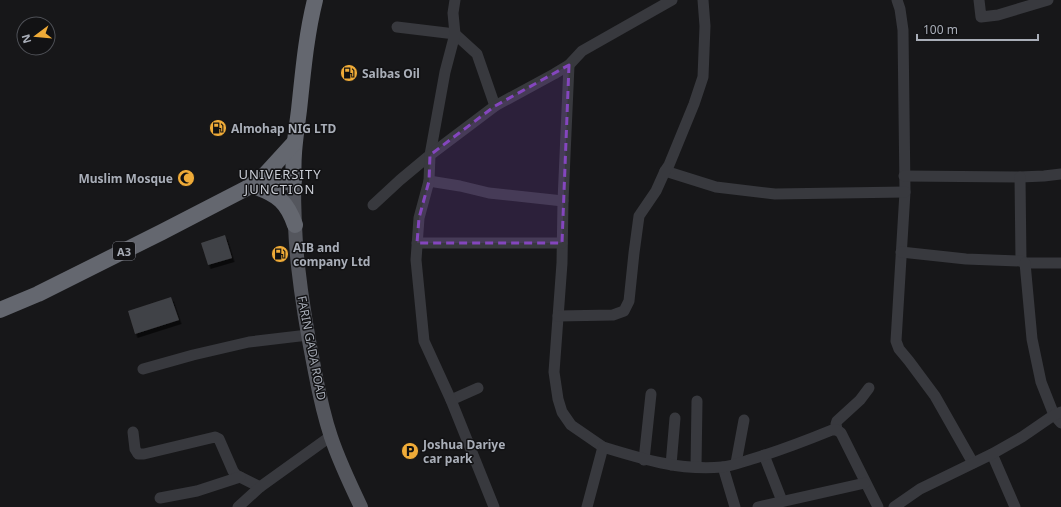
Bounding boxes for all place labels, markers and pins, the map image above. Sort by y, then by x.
fuel station icon: Salbas Oil [339,63,359,83]
place label: Salbas Oil [362,65,420,82]
fuel station icon: Almohap NIG LTD [208,118,228,138]
place label: Almohap NIG LTD [231,120,336,137]
mosque icon: Muslim Mosque [176,168,196,188]
place label: Muslim Mosque [78,170,173,187]
place label: AIB and company Ltd [293,239,370,270]
fuel station icon: AIB and company Ltd [270,244,290,264]
place label: Joshua Dariye car park [422,436,505,467]
parking icon: Joshua Dariye car park [400,441,420,461]

